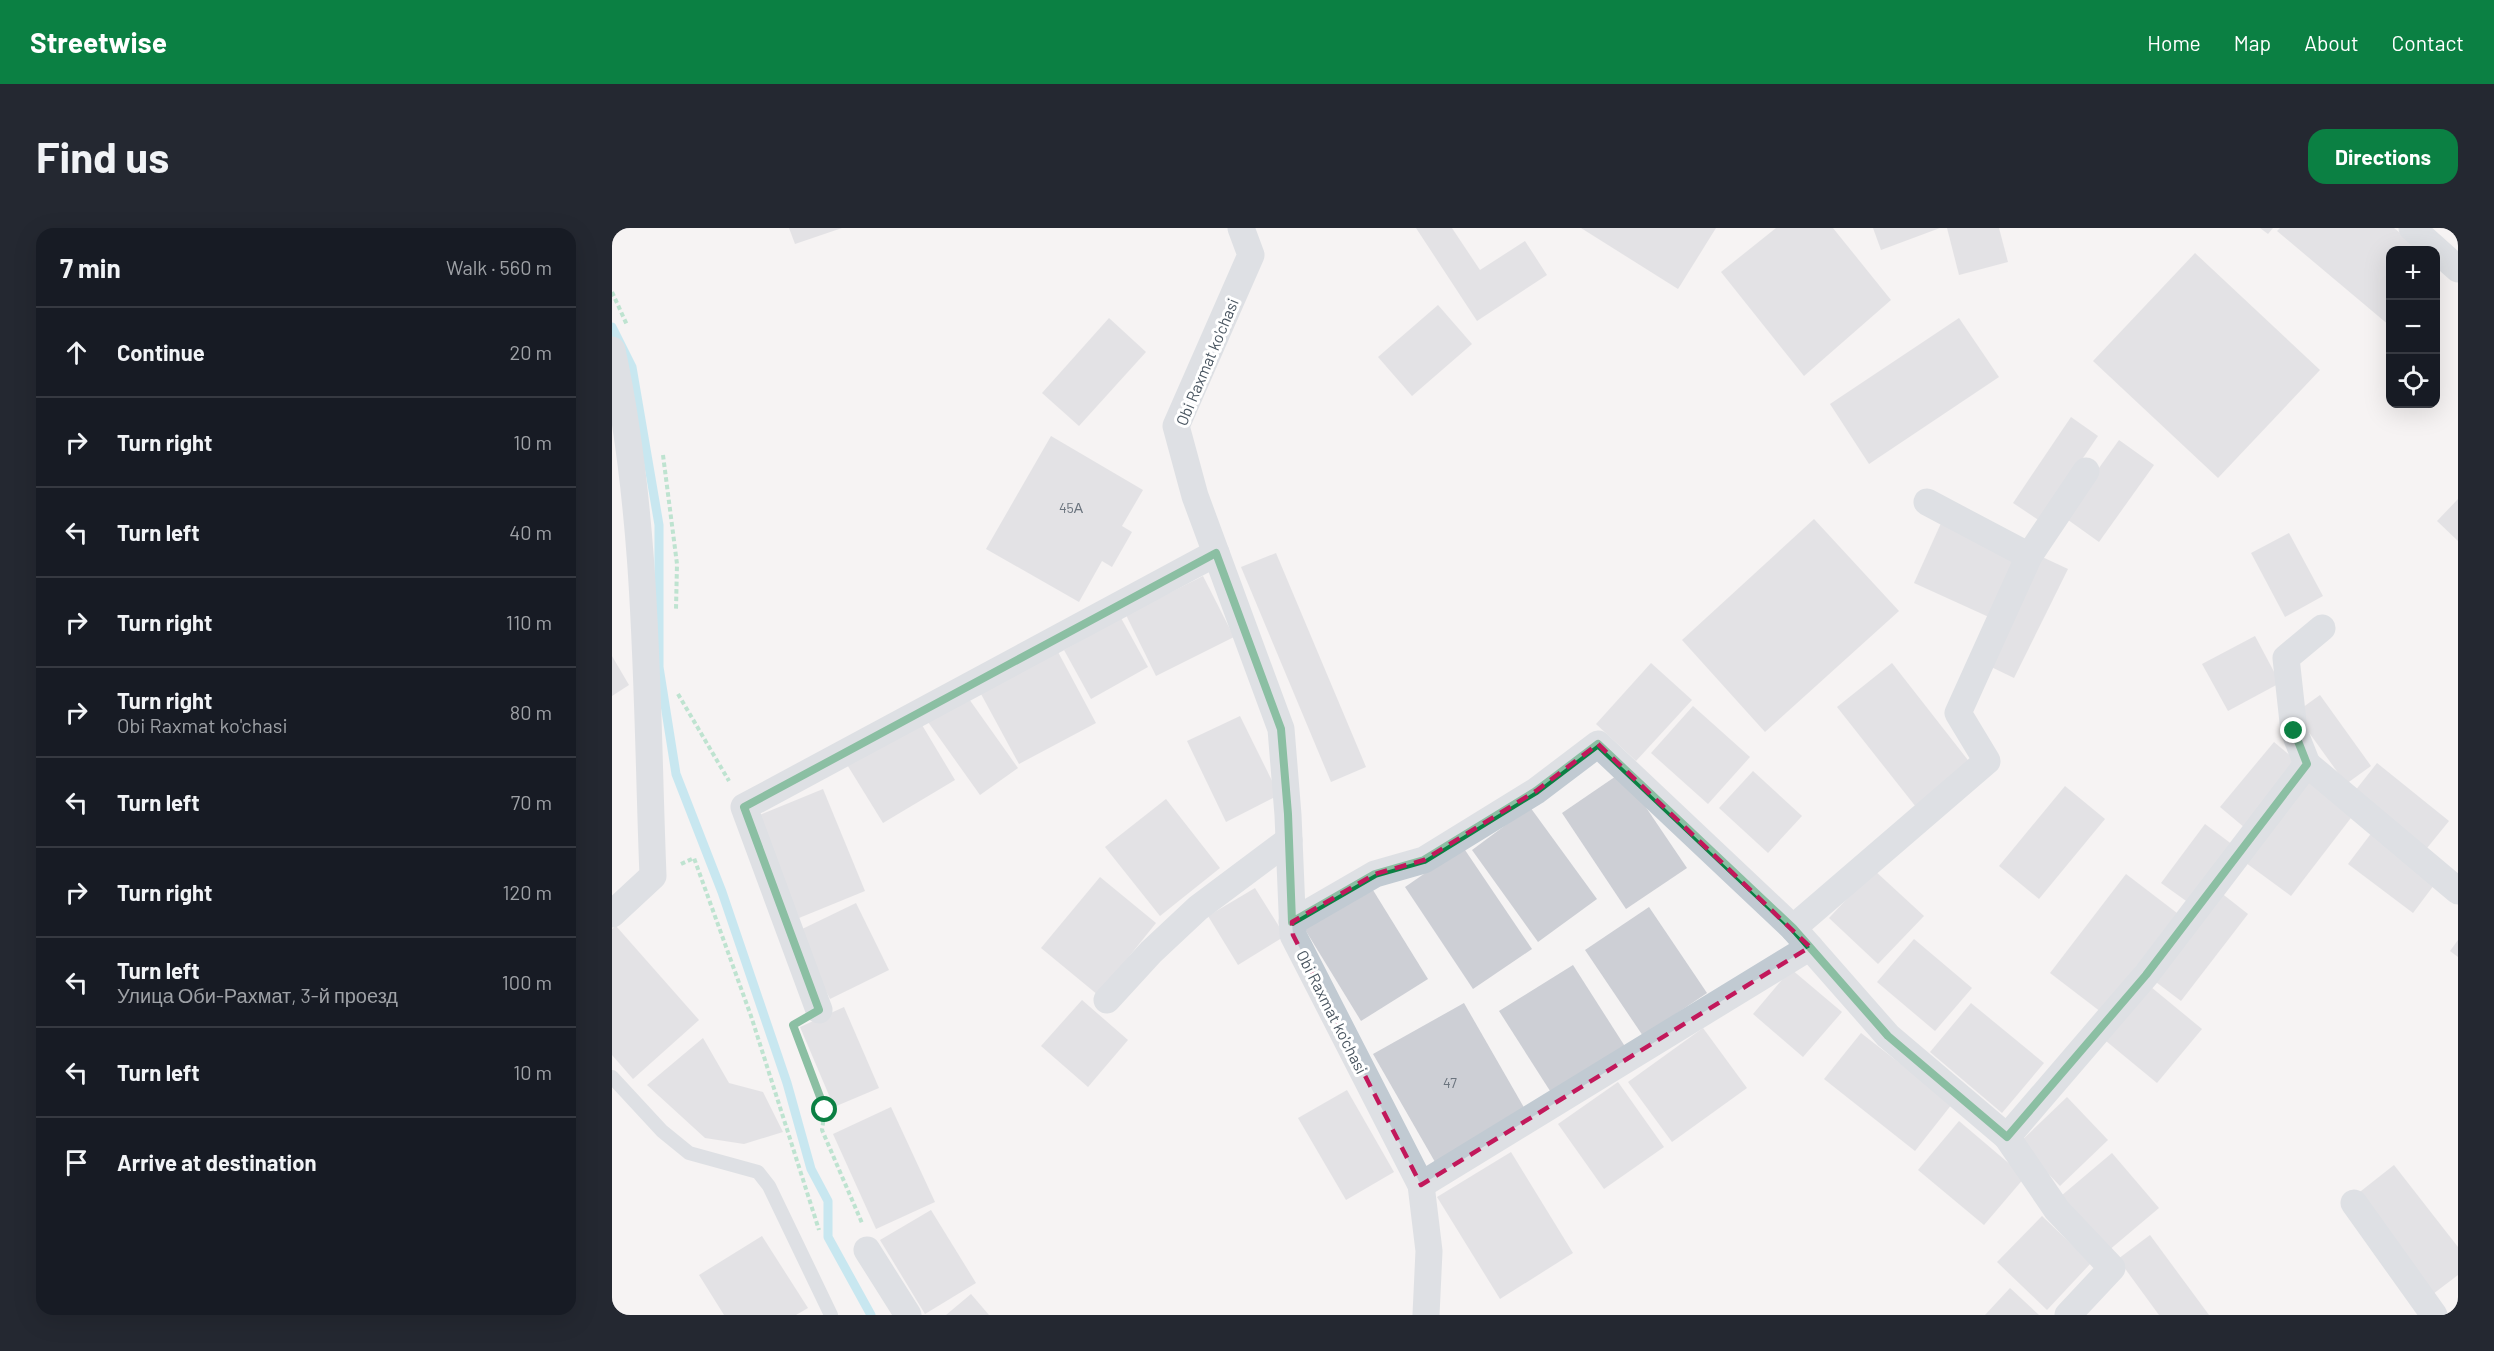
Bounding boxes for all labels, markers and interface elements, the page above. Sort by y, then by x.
text: Streetwise [30,25,167,59]
text: Home [2147,30,2201,55]
text: Map [2234,30,2271,55]
text: About [2304,30,2359,55]
text: Contact [2392,30,2464,55]
button: Directions [2308,129,2458,184]
text: Find us [36,131,169,181]
map controls [2386,246,2440,408]
button: + [2386,246,2440,300]
text: 7 min [60,252,121,283]
text: Walk · 560 m [446,255,552,279]
street label: Obi Raxmat ko'chasi [1171,295,1242,428]
button: − [2386,300,2440,354]
icon: ahead [60,336,93,369]
text: Continue [117,339,205,365]
text: 20 m [509,340,552,364]
button: locate [2386,354,2440,408]
icon: right [60,426,93,459]
text: Turn right [117,429,212,455]
text: 10 m [513,430,552,454]
house number: 45А [1059,499,1084,516]
icon: left [60,516,93,549]
text: Turn left [117,519,200,545]
text: 40 m [509,520,552,544]
icon: right [60,606,93,639]
text: Turn right [117,609,212,635]
text: 110 m [506,610,552,634]
text: Turn right [117,687,212,713]
icon: right [60,696,93,729]
text: 80 m [510,700,552,724]
text: Obi Raxmat ko'chasi [117,713,287,737]
route end [2280,717,2306,743]
icon: left [60,786,93,819]
text: Turn left [117,789,200,815]
text: 70 m [511,790,552,814]
icon: right [60,876,93,909]
text: Turn right [117,879,212,905]
text: 120 m [502,880,552,904]
street label: Obi Raxmat ko'chasi [1293,947,1372,1077]
text: Turn left [117,957,200,983]
icon: left [60,966,93,999]
text: 100 m [502,970,552,994]
text: Улица Оби-Рахмат, 3-й проезд [117,983,398,1007]
icon: left [60,1056,93,1089]
text: Turn left [117,1059,200,1085]
text: 10 m [513,1060,552,1084]
house number: 47 [1443,1074,1457,1091]
route start [811,1096,837,1122]
icon: arrive [60,1146,93,1179]
text: Arrive at destination [117,1149,316,1175]

